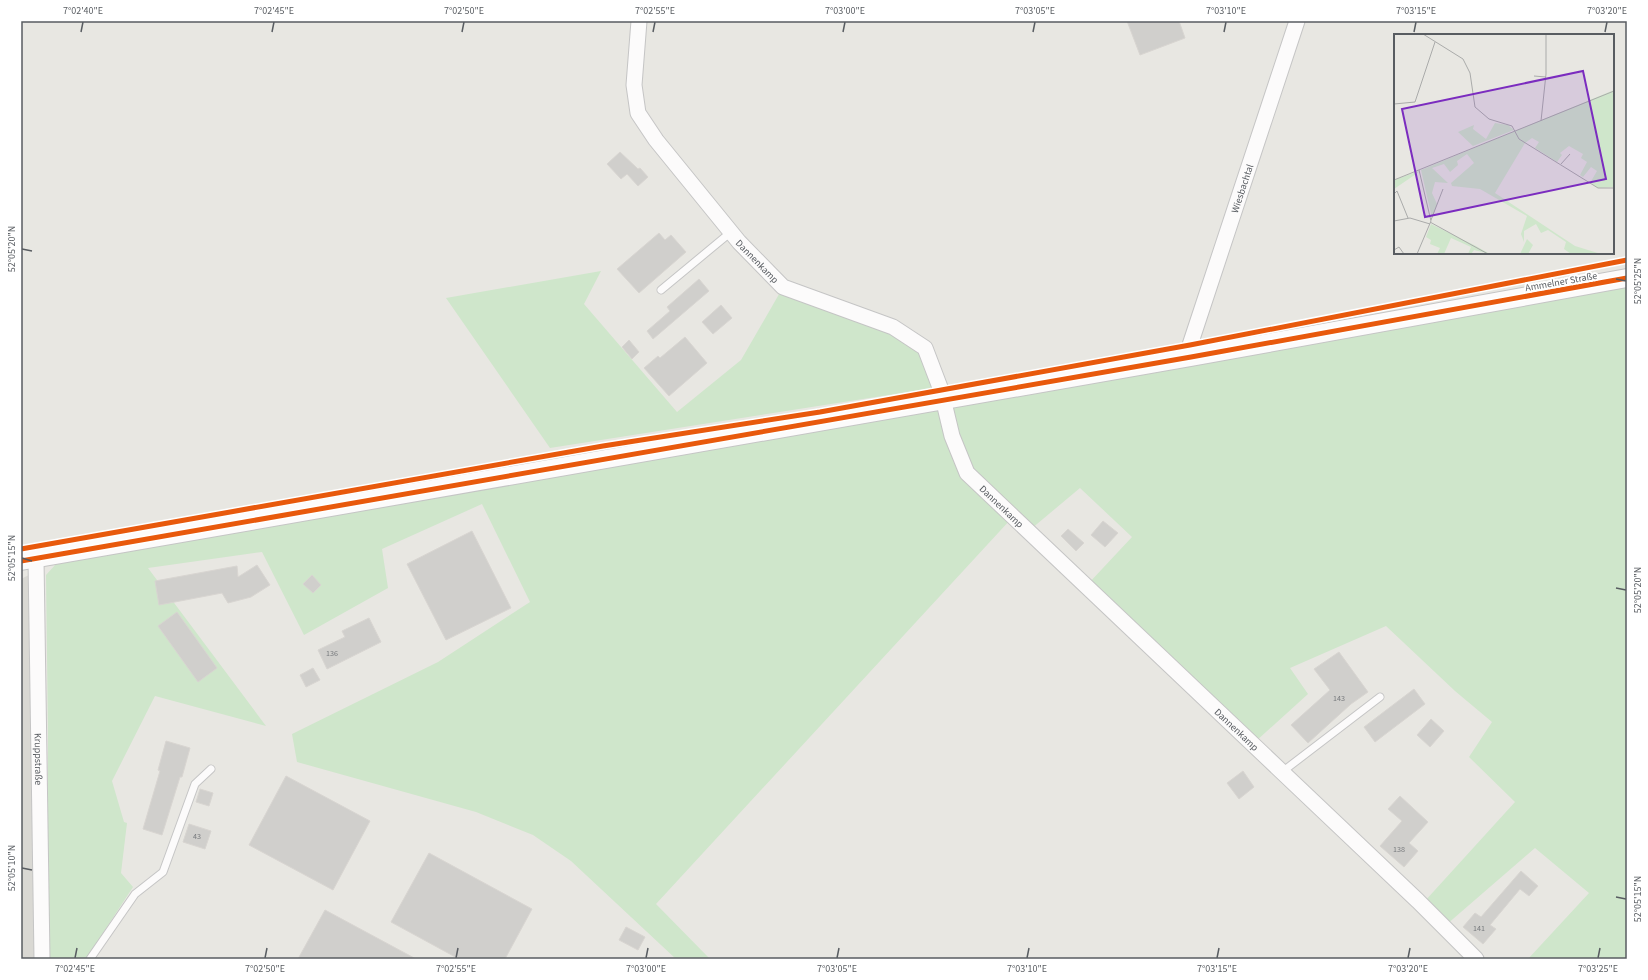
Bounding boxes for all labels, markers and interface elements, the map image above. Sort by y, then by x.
text: 7°02'40"E [63,4,103,18]
text: 7°02'45"E [254,4,294,18]
text: 7°02'50"E [444,4,484,18]
text: 7°02'55"E [635,4,675,18]
text: 7°03'00"E [825,4,865,18]
text: 7°03'05"E [1015,4,1055,18]
text: 7°03'10"E [1206,4,1246,18]
text: 7°03'15"E [1396,4,1436,18]
text: 7°03'20"E [1587,4,1627,18]
inset map [1394,34,1614,254]
street label: Wiesbachtal [1228,162,1257,215]
text: 52°05'20"N [5,226,19,272]
street label: Dannenkamp [732,237,782,287]
text: 52°05'25"N [1631,258,1645,304]
street label: Ammelner Straße [1524,269,1598,295]
street label: Dannenkamp [976,482,1027,532]
text: 52°05'15"N [5,535,19,581]
text: 52°05'20"N [1631,567,1645,613]
house number: 136 [326,648,338,659]
house number: 143 [1333,693,1345,704]
street label: Dannenkamp [1211,705,1262,755]
street label: Kruppstraße [31,733,45,785]
house number: 43 [193,831,201,842]
house number: 138 [1393,844,1405,855]
text: 52°05'10"N [5,845,19,891]
text: 52°05'15"N [1631,876,1645,922]
house number: 141 [1473,923,1485,934]
text: 7°02'45"E [55,962,95,976]
text: 7°02'50"E [245,962,285,976]
text: 7°02'55"E [436,962,476,976]
text: 7°03'00"E [626,962,666,976]
text: 7°03'05"E [817,962,857,976]
text: 7°03'10"E [1007,962,1047,976]
text: 7°03'15"E [1197,962,1237,976]
text: 7°03'20"E [1388,962,1428,976]
text: 7°03'25"E [1578,962,1618,976]

